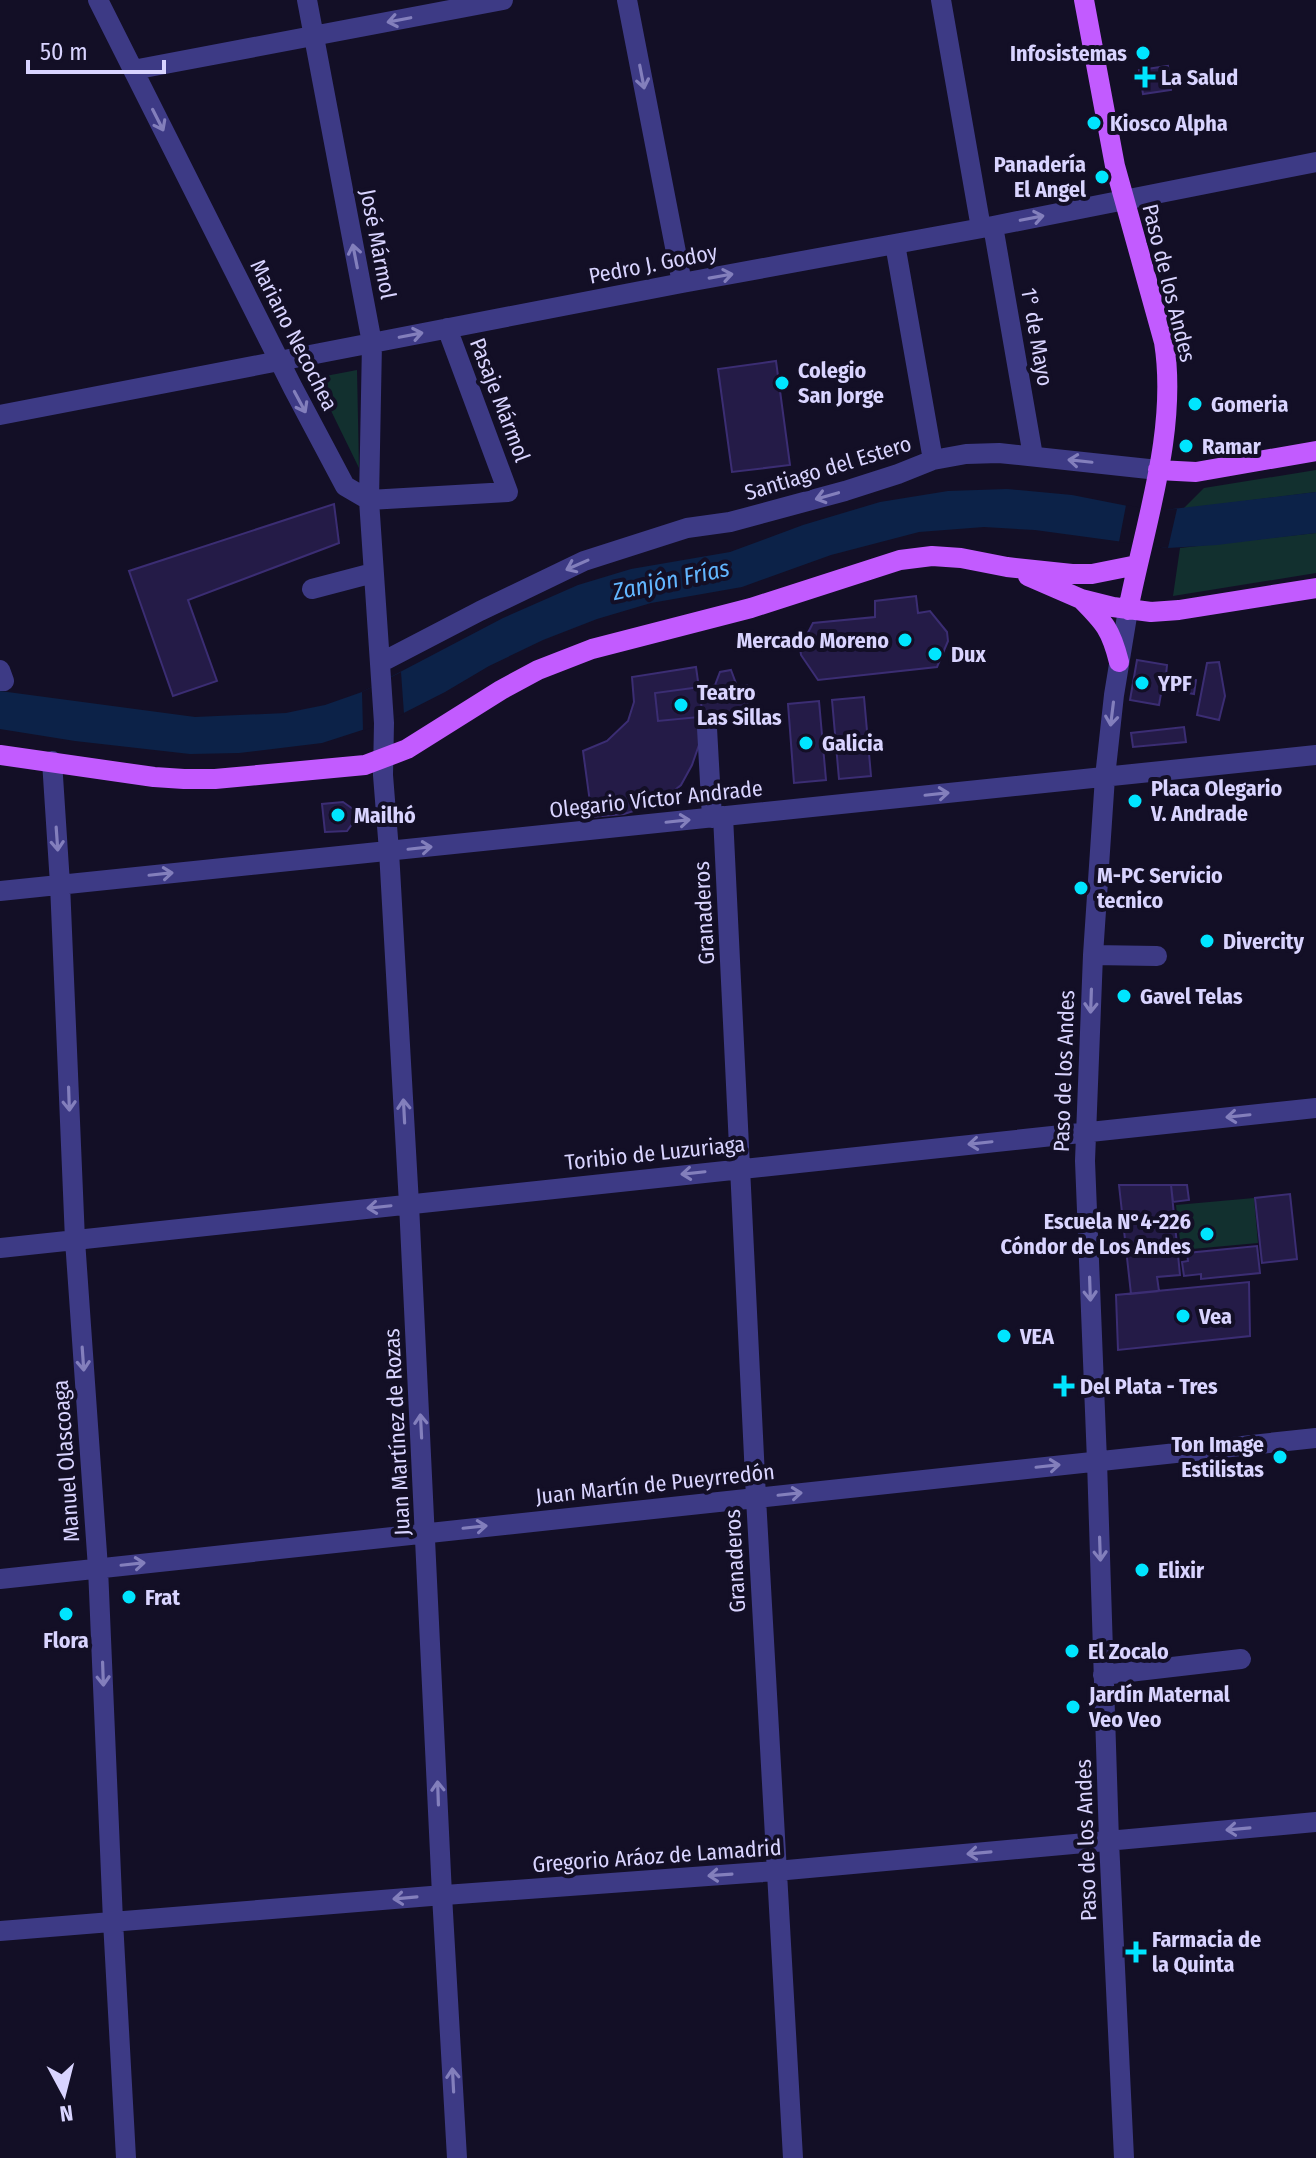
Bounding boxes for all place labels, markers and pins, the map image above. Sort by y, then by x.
place label: Infosistemas [1010,40,1127,67]
marker: Infosistemas [1134,44,1152,62]
place label: La Salud [1161,64,1238,91]
marker: La Salud [1136,68,1154,86]
place label: Kiosco Alpha [1110,110,1228,137]
marker: Kiosco Alpha [1085,114,1103,132]
place label: Panadería El Angel [994,151,1087,203]
marker: Panadería El Angel [1093,168,1111,186]
place label: Colegio San Jorge [798,357,884,409]
marker: Colegio San Jorge [773,374,791,392]
place label: Gomeria [1211,391,1288,418]
marker: Gomeria [1186,395,1204,413]
place label: Ramar [1202,433,1262,460]
marker: Ramar [1177,437,1195,455]
place label: Mercado Moreno [736,627,889,654]
marker: Mercado Moreno [896,631,914,649]
place label: Dux [951,641,987,668]
marker: Dux [926,645,944,663]
place label: YPF [1157,670,1192,697]
marker: YPF [1133,674,1151,692]
place label: Teatro Las Sillas [697,679,782,731]
marker: Teatro Las Sillas [672,696,690,714]
place label: Galicia [822,730,884,757]
marker: Galicia [797,734,815,752]
place label: Placa Olegario V. Andrade [1150,775,1282,827]
marker: Placa Olegario V. Andrade [1126,792,1144,810]
place label: Mailhó [354,802,416,829]
marker: Mailhó [329,806,347,824]
place label: M-PC Servicio tecnico [1097,862,1223,914]
marker: M-PC Servicio tecnico [1072,879,1090,897]
place label: Divercity [1223,928,1305,955]
marker: Divercity [1198,932,1216,950]
place label: Gavel Telas [1140,983,1243,1010]
marker: Gavel Telas [1115,987,1133,1005]
place label: Escuela N°4-226 Cóndor de Los Andes [1001,1208,1191,1260]
marker: Escuela N°4-226 Cóndor de Los Andes [1198,1225,1216,1243]
place label: Vea [1198,1303,1232,1330]
marker: Vea [1174,1307,1192,1325]
place label: VEA [1019,1323,1055,1350]
marker: VEA [995,1327,1013,1345]
place label: Del Plata - Tres [1080,1373,1218,1400]
marker: Del Plata - Tres [1055,1377,1073,1395]
place label: Ton Image Estilistas [1172,1431,1264,1483]
marker: Ton Image Estilistas [1271,1448,1289,1466]
place label: Elixir [1158,1557,1205,1584]
marker: Elixir [1133,1561,1151,1579]
place label: Frat [145,1584,180,1611]
marker: Frat [120,1588,138,1606]
marker: Flora [57,1605,75,1623]
place label: Flora [43,1627,89,1654]
place label: El Zocalo [1088,1638,1169,1665]
marker: El Zocalo [1063,1642,1081,1660]
place label: Jardín Maternal Veo Veo [1088,1681,1231,1733]
marker: Jardín Maternal Veo Veo [1064,1698,1082,1716]
place label: Farmacia de la Quinta [1152,1926,1261,1978]
marker: Farmacia de la Quinta [1127,1943,1145,1961]

